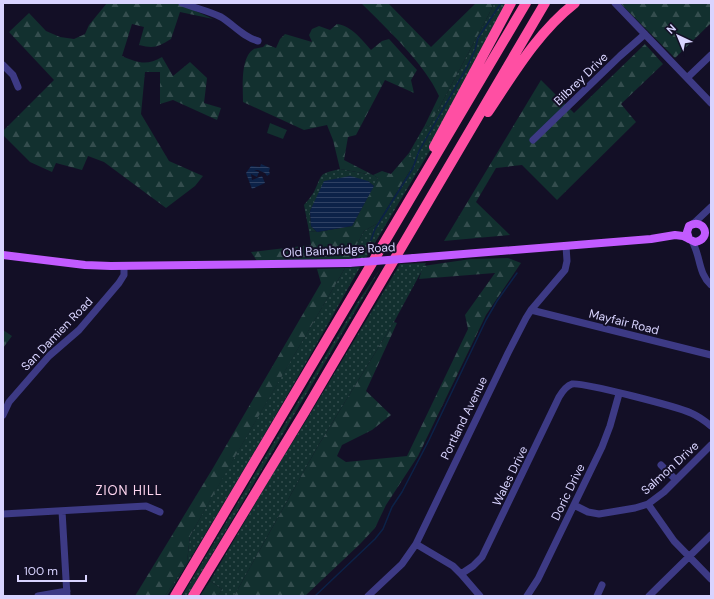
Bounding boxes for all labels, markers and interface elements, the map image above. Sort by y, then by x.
north arrow [658,16,698,56]
text: N [663,21,679,37]
street label: Bilbrey Drive [550,49,612,109]
street label: Old Bainbridge Road [282,239,396,261]
street label: San Damien Road [18,294,96,374]
street label: Mayfair Road [587,306,661,338]
street label: Portland Avenue [437,374,491,462]
street label: Salmon Drive [638,438,702,498]
street label: Wales Drive [489,443,531,509]
street label: Doric Drive [547,461,589,523]
district label: ZION HILL [95,482,163,499]
scale bar [18,557,86,583]
text: 100 m [24,563,58,579]

